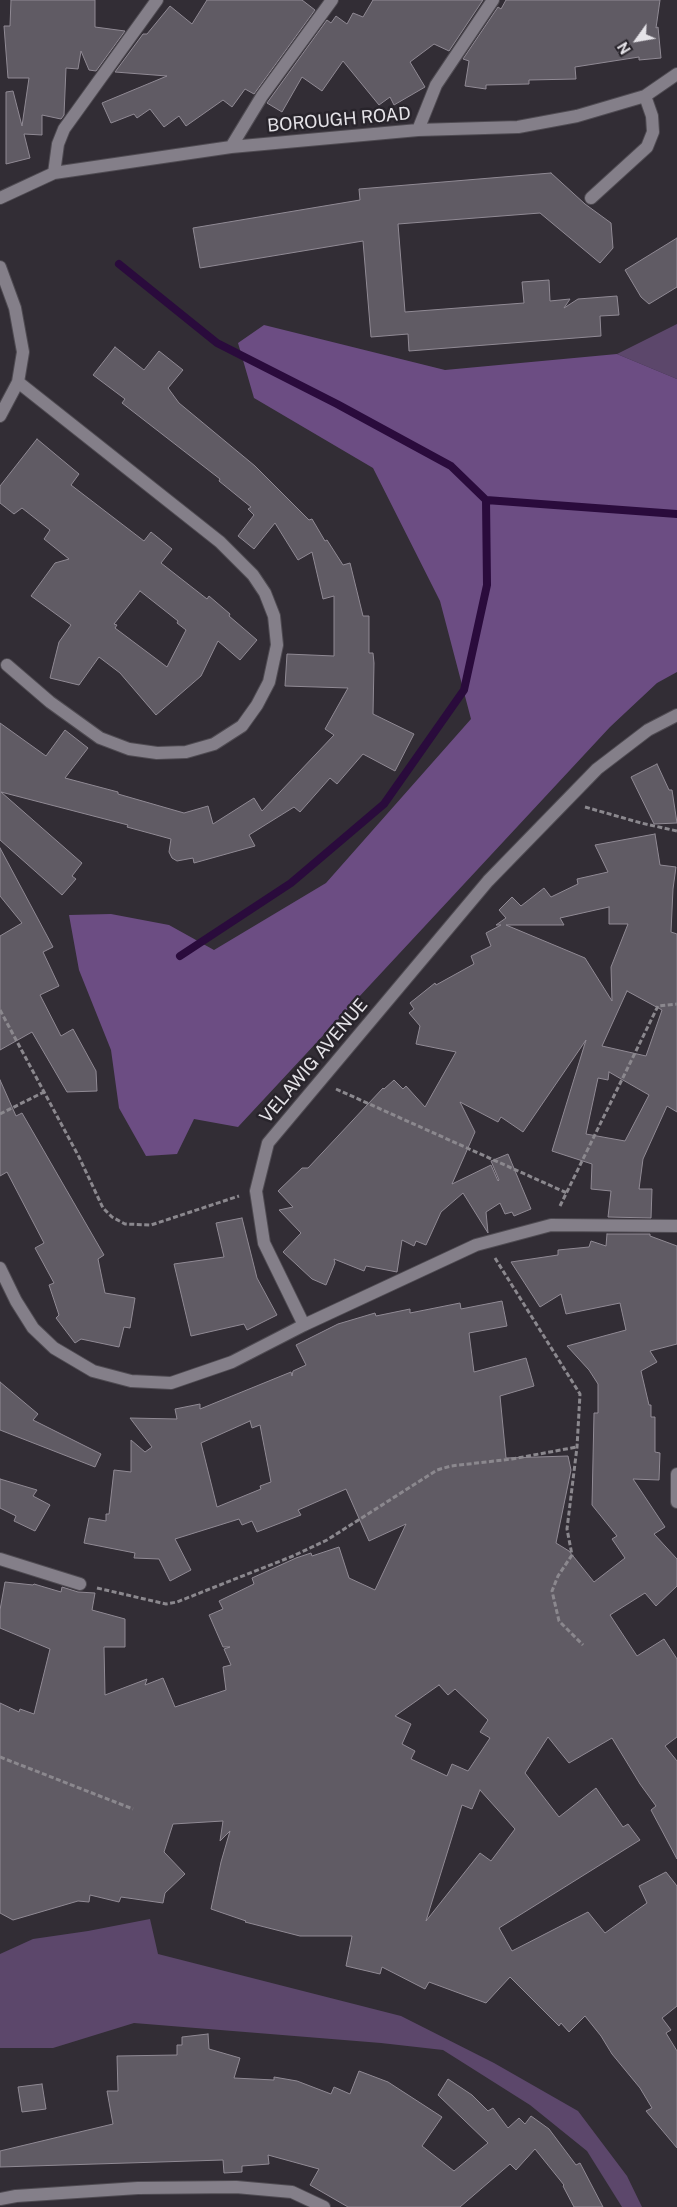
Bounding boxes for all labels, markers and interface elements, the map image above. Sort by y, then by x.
north arrow [612,15,662,65]
text: N [615,39,634,57]
street label: BOROUGH ROAD [266,103,412,137]
street label: VELAWIG AVENUE [256,994,372,1128]

